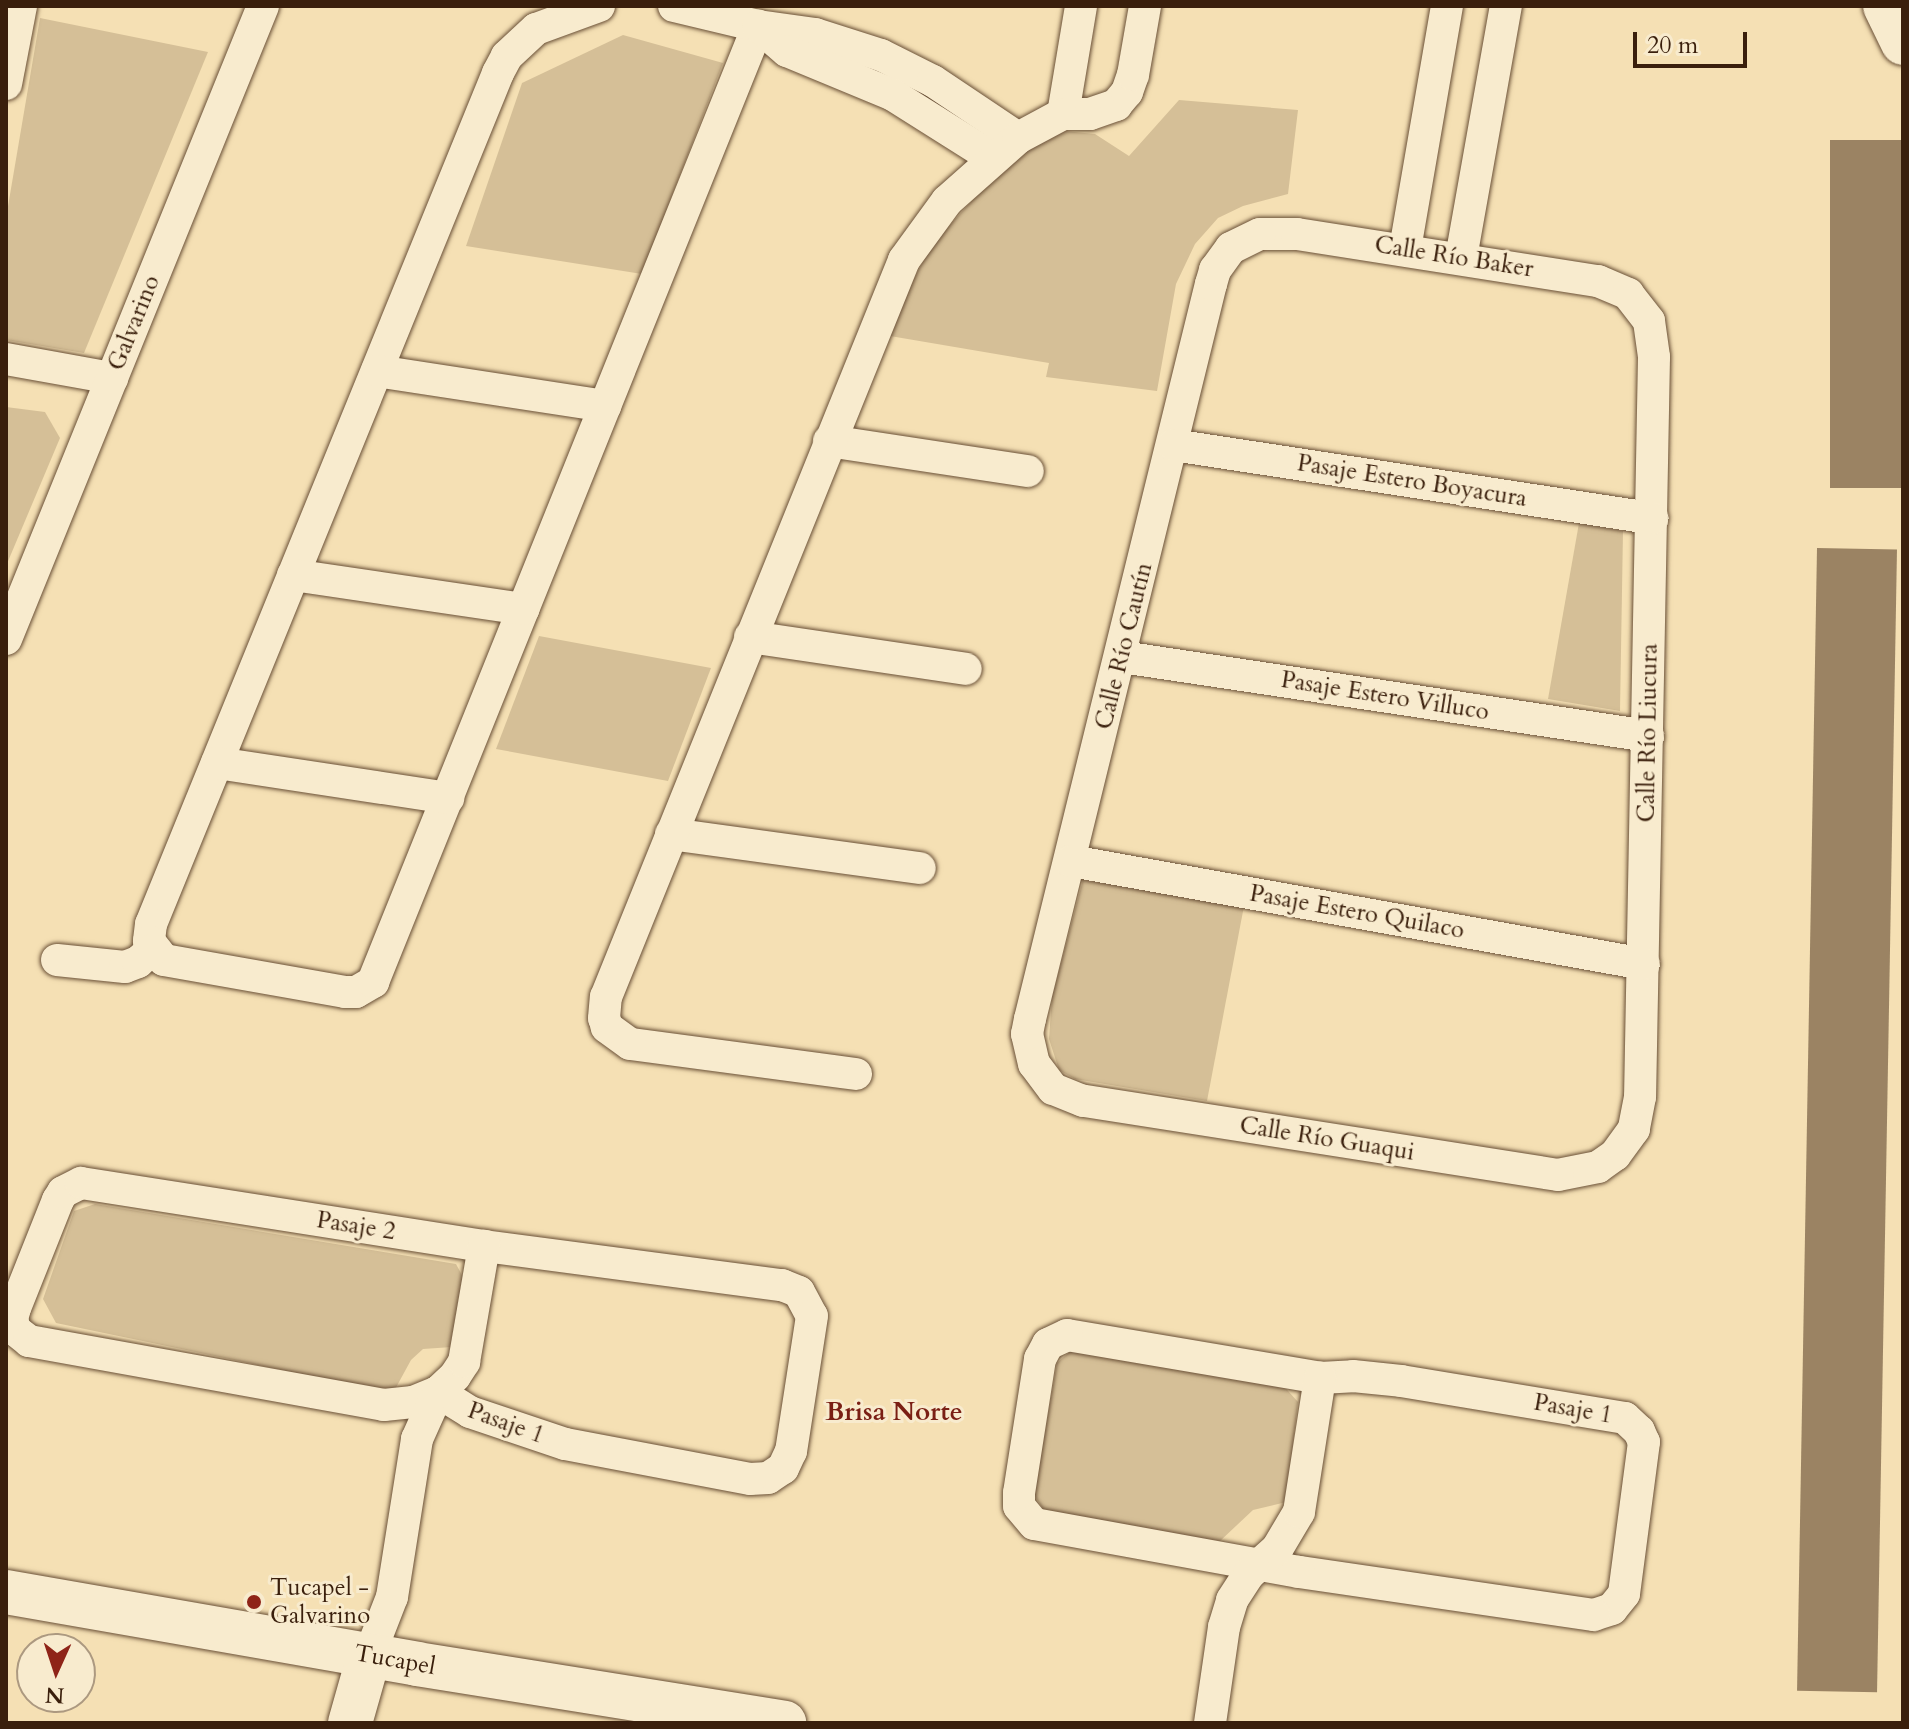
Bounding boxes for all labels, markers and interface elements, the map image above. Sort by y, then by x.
scale bar [1637,16,1751,66]
text: 20 m [1647,29,1698,62]
street label: Calle Río Baker [1373,230,1535,284]
street label: Galvarino [102,271,166,375]
street label: Pasaje Estero Boyacura [1295,449,1529,513]
street label: Calle Río Cautín [1089,560,1159,732]
street label: Calle Río Liucura [1632,643,1664,823]
street label: Pasaje Estero Villuco [1279,665,1491,727]
street label: Pasaje Estero Quilaco [1247,879,1467,945]
street label: Calle Río Guaqui [1238,1111,1416,1167]
street label: Pasaje 2 [315,1206,397,1246]
street label: Pasaje 1 [1531,1388,1615,1430]
street label: Pasaje 1 [464,1396,548,1450]
district label: Brisa Norte [825,1396,963,1428]
place label: Tucapel - Galvarino [270,1574,370,1630]
marker: Tucapel - Galvarino [245,1593,263,1611]
north arrow [16,1633,96,1713]
street label: Tucapel [352,1639,438,1681]
text: N [45,1679,65,1710]

